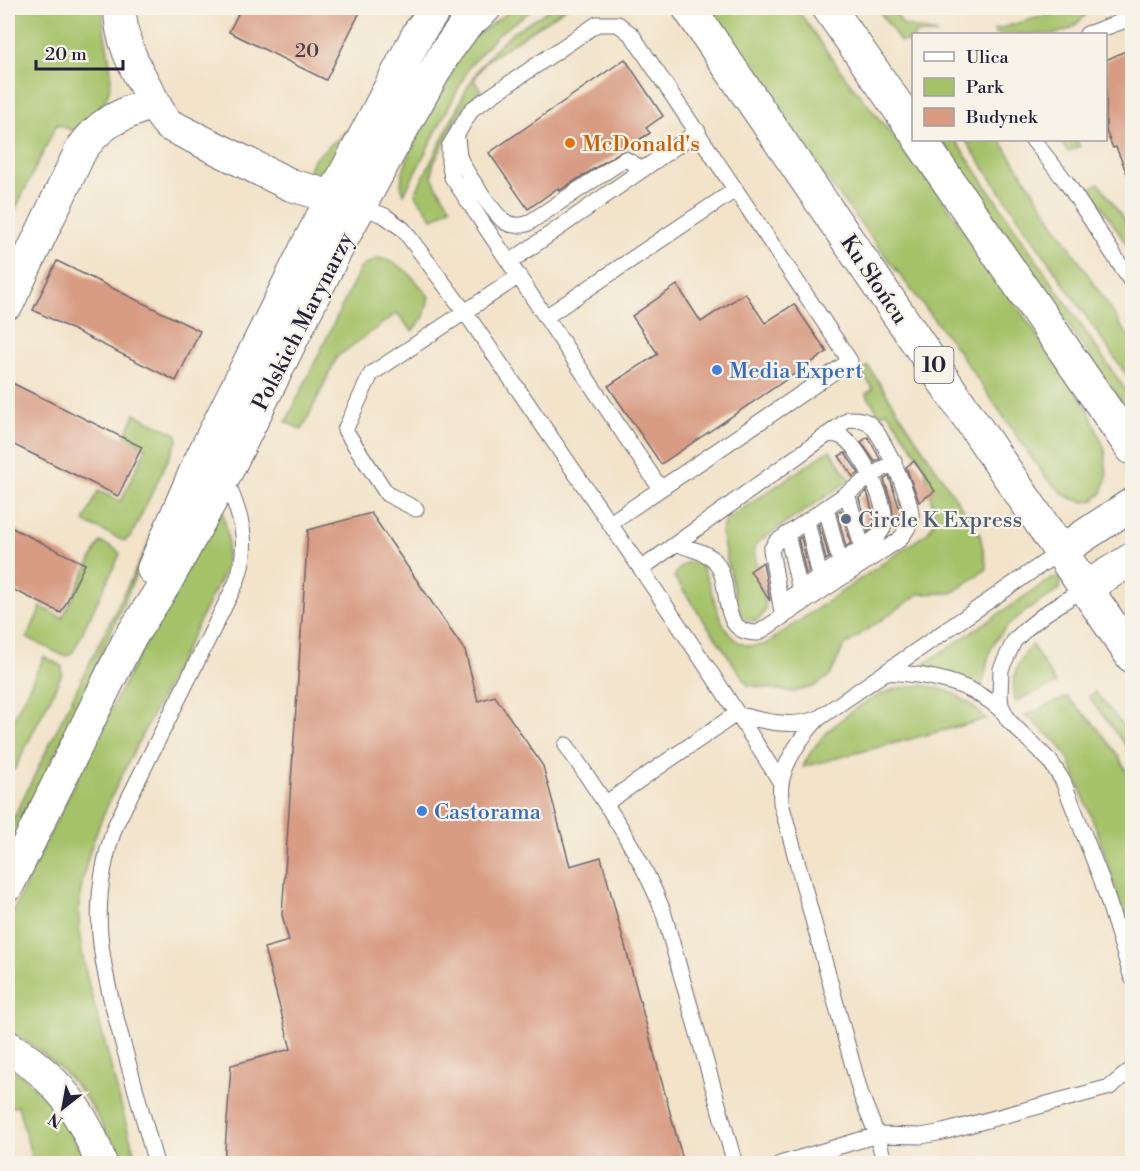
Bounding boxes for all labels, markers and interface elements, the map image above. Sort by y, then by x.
scale bar [36,33,123,71]
legend [912,33,1107,141]
house number: 20 [295,39,319,64]
text: 20 m [45,43,87,66]
text: Ulica [966,46,1010,69]
text: Park [966,76,1005,99]
text: Budynek [965,106,1039,129]
place label: McDonald's [582,131,700,158]
marker: McDonald's [563,136,577,150]
street label: Polskich Marynarzy [247,228,360,415]
street label: Ku Słońcu [834,230,914,330]
road number: 10 [914,347,954,383]
place label: Media Expert [729,358,863,385]
marker: Media Expert [710,363,724,377]
place label: Circle K Express [858,507,1022,534]
marker: Circle K Express [839,512,853,526]
place label: Castorama [434,799,542,826]
marker: Castorama [415,804,429,818]
north arrow [33,1078,93,1138]
text: N [45,1108,66,1132]

